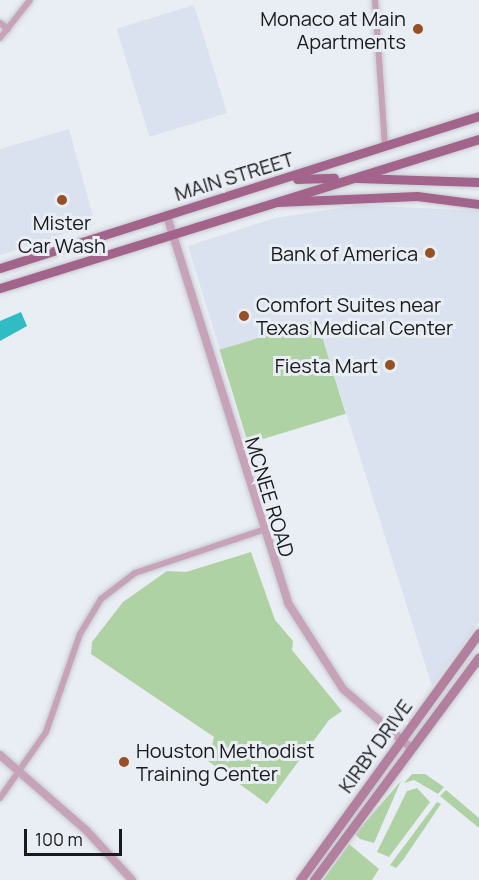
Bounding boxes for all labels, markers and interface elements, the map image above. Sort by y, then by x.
place label: Monaco at Main Apartments [260,6,406,53]
marker: Monaco at Main Apartments [411,22,425,36]
street label: MAIN STREET [171,146,297,206]
marker: Mister Car Wash [55,193,69,207]
place label: Mister Car Wash [18,210,106,257]
place label: Bank of America [271,241,418,265]
marker: Bank of America [423,246,437,260]
place label: Comfort Suites near Texas Medical Center [256,292,453,339]
marker: Comfort Suites near Texas Medical Center [237,309,251,323]
place label: Fiesta Mart [275,353,378,377]
marker: Fiesta Mart [383,358,397,372]
street label: MCNEE ROAD [240,434,300,560]
street label: KIRBY DRIVE [333,694,417,798]
place label: Houston Methodist Training Center [136,738,314,785]
marker: Houston Methodist Training Center [117,755,131,769]
scale bar [27,817,124,855]
text: 100 m [35,827,83,851]

